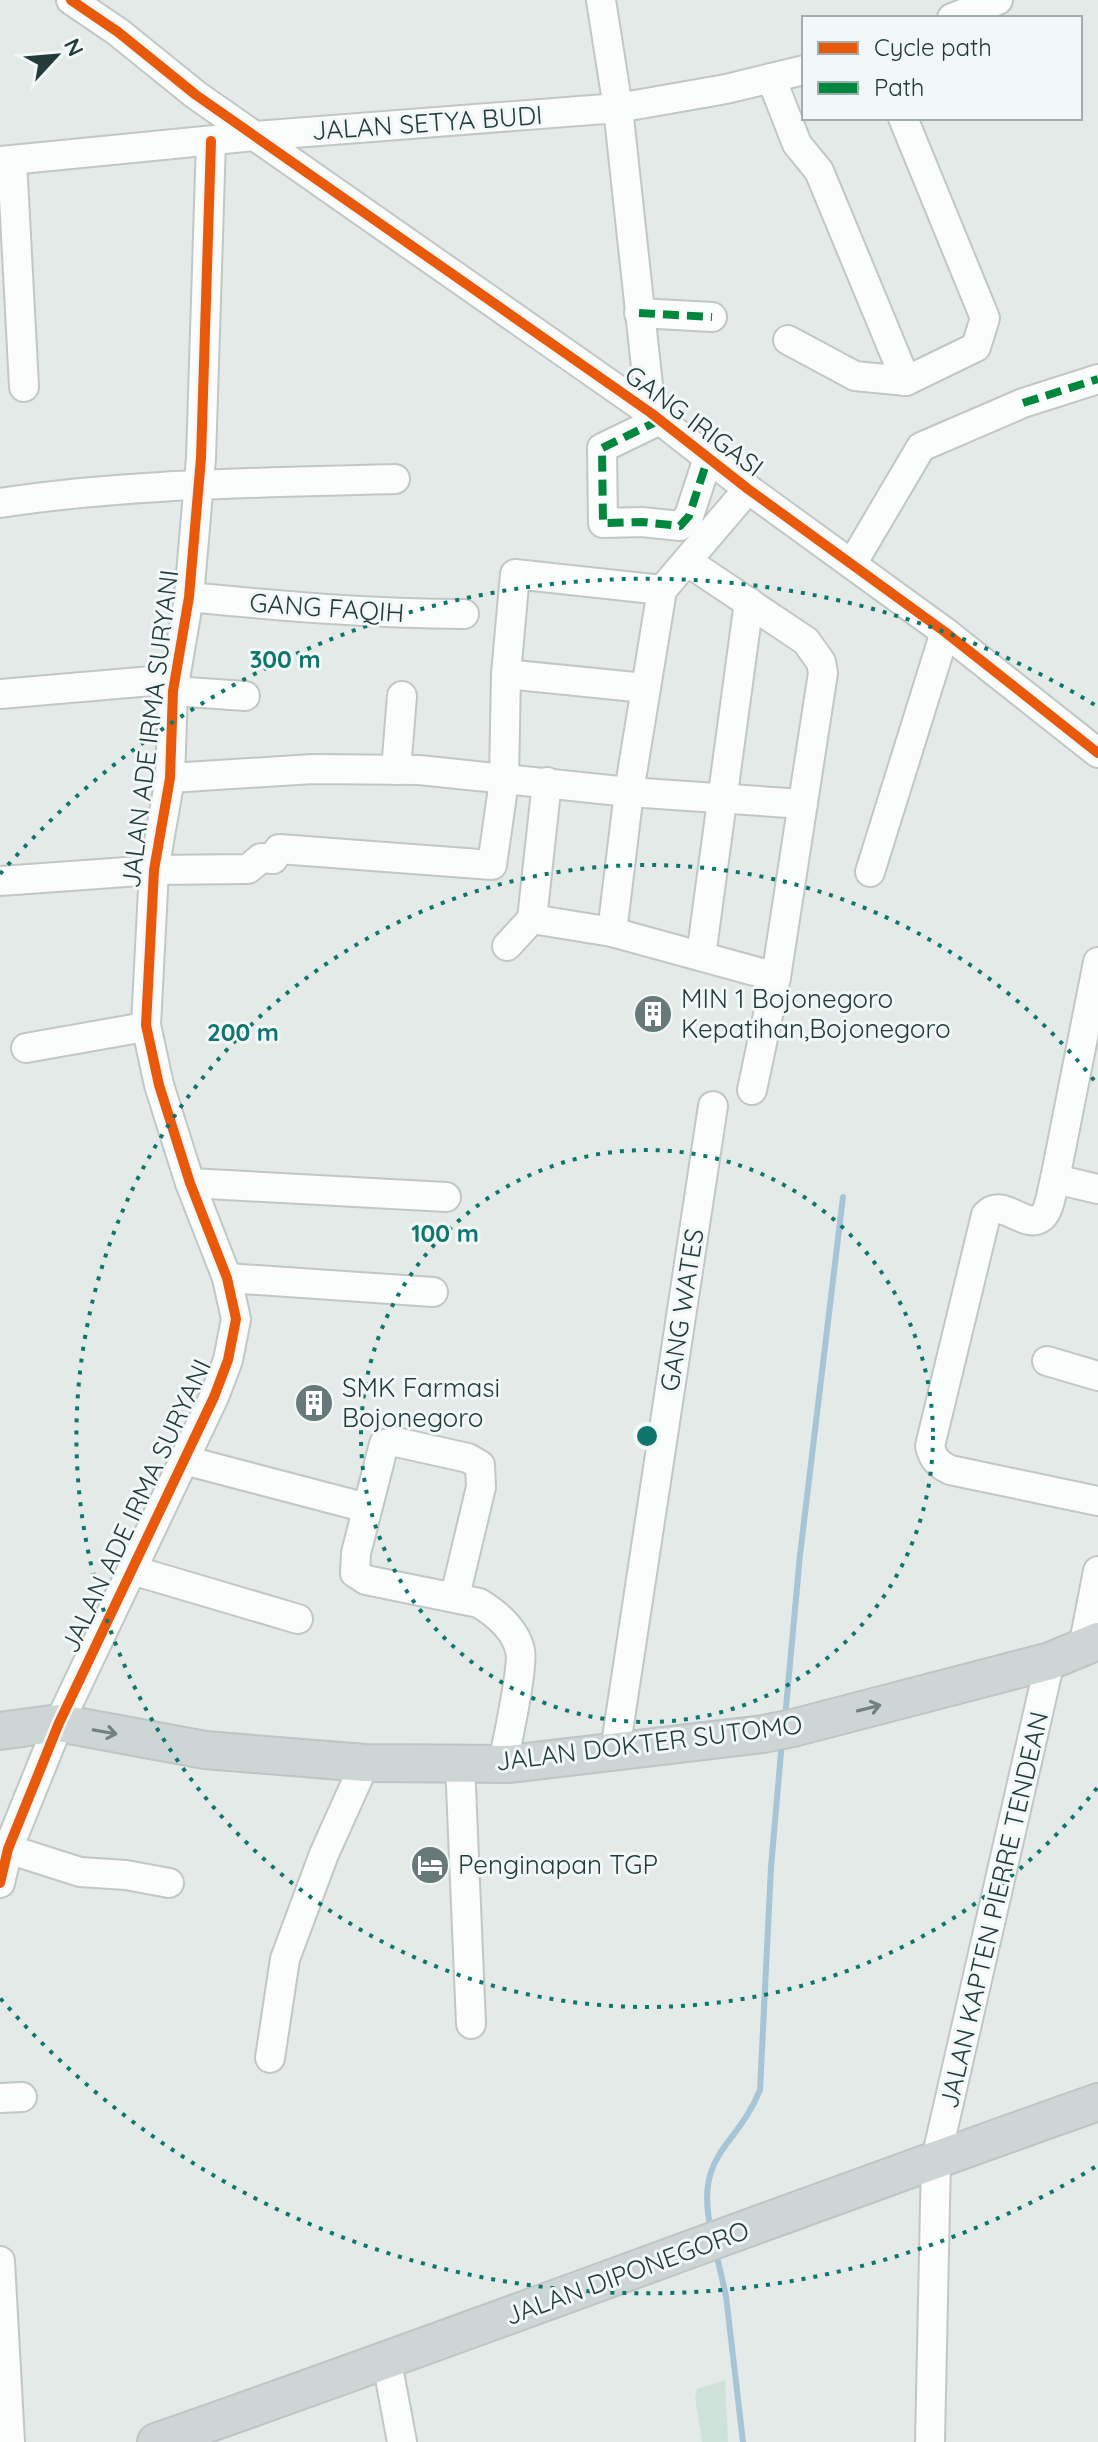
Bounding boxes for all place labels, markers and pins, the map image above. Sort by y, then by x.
place label: MIN 1 Bojonegoro Kepatihan,Bojonegoro [681,982,951,1045]
building icon: MIN 1 Bojonegoro Kepatihan,Bojonegoro [632,993,674,1035]
place label: SMK Farmasi Bojonegoro [342,1371,500,1434]
building icon: SMK Farmasi Bojonegoro [293,1382,335,1424]
centre of rings [633,1422,661,1450]
hotel icon: Penginapan TGP [409,1844,451,1886]
place label: Penginapan TGP [458,1848,658,1881]

